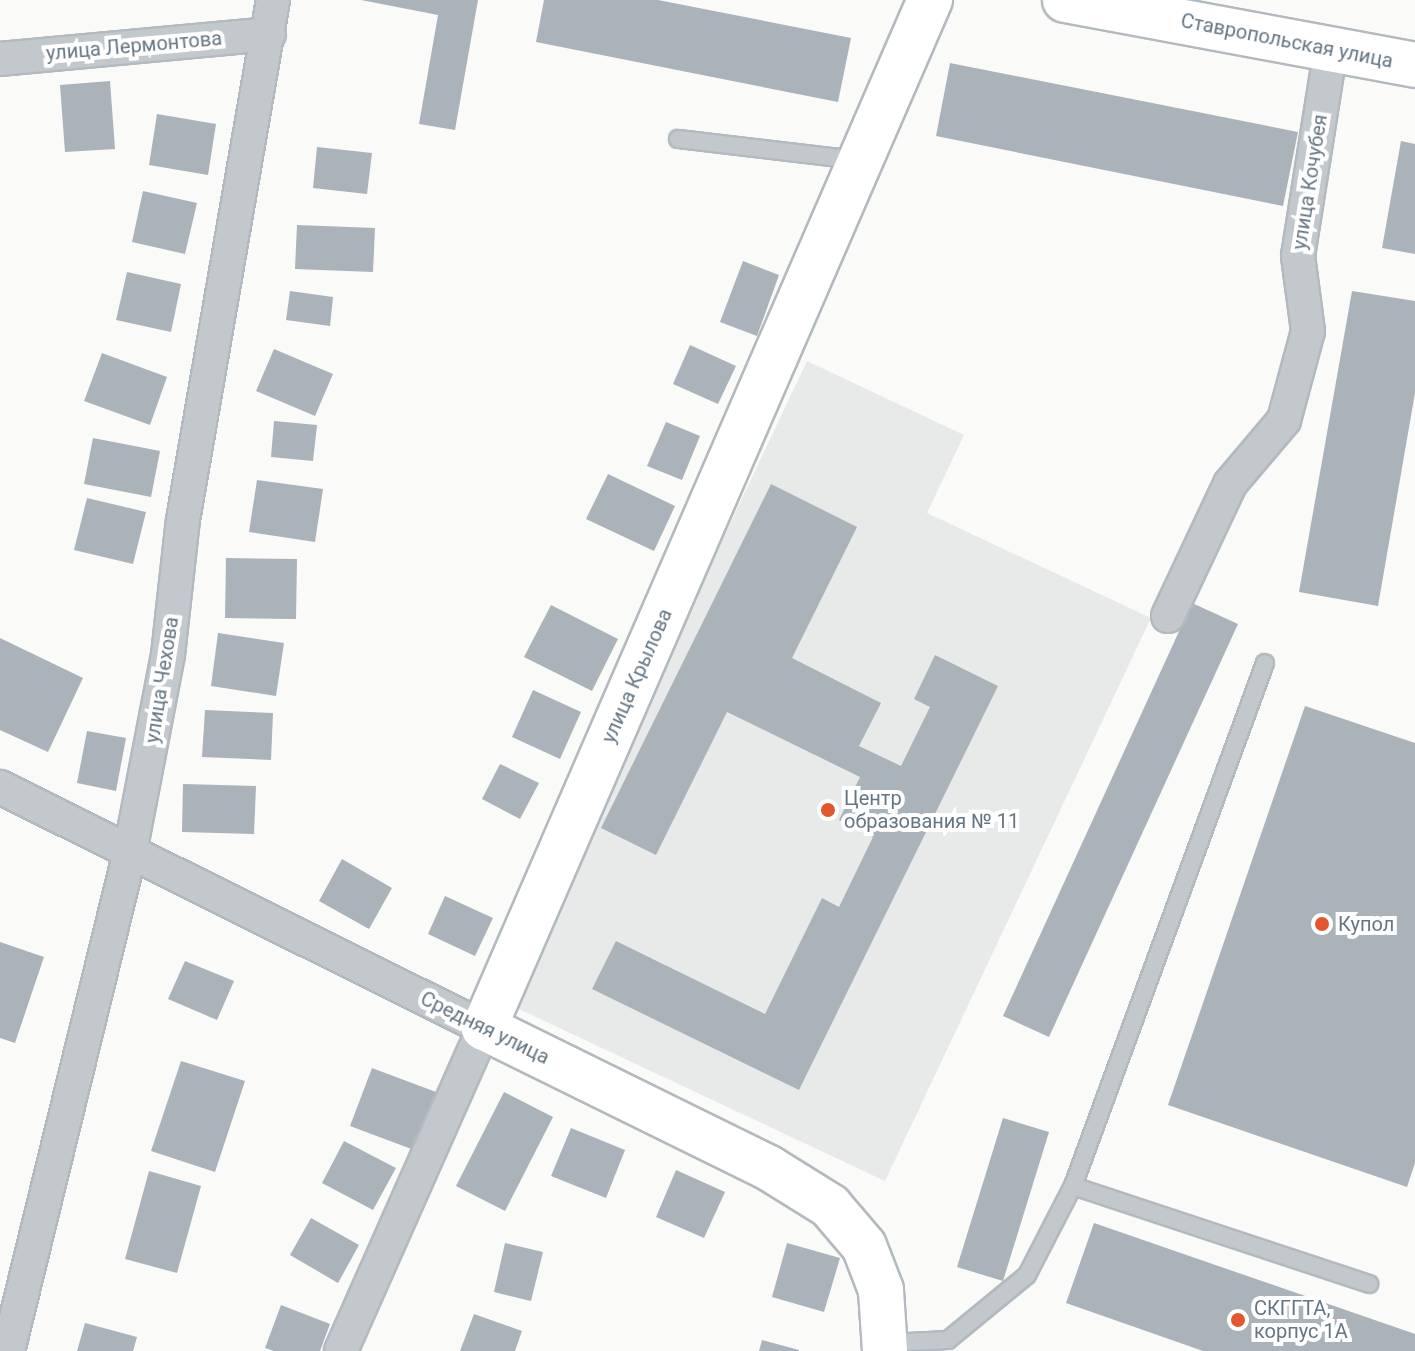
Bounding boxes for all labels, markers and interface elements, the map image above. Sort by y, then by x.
street label: Ставропольская улица [1179,9,1395,73]
street label: улица Лермонтова [45,26,223,66]
street label: улица Кочубея [1287,113,1333,251]
street label: улица Крылова [597,605,677,747]
street label: улица Чехова [140,615,184,745]
place label: Центр образования № 11 [844,786,1019,833]
marker: Центр образования № 11 [819,801,837,819]
place label: Купол [1338,912,1394,936]
marker: Купол [1313,915,1331,933]
street label: Средняя улица [417,986,553,1070]
place label: СКГГТА, корпус 1А [1254,1296,1348,1343]
marker: СКГГТА, корпус 1А [1229,1311,1247,1329]

